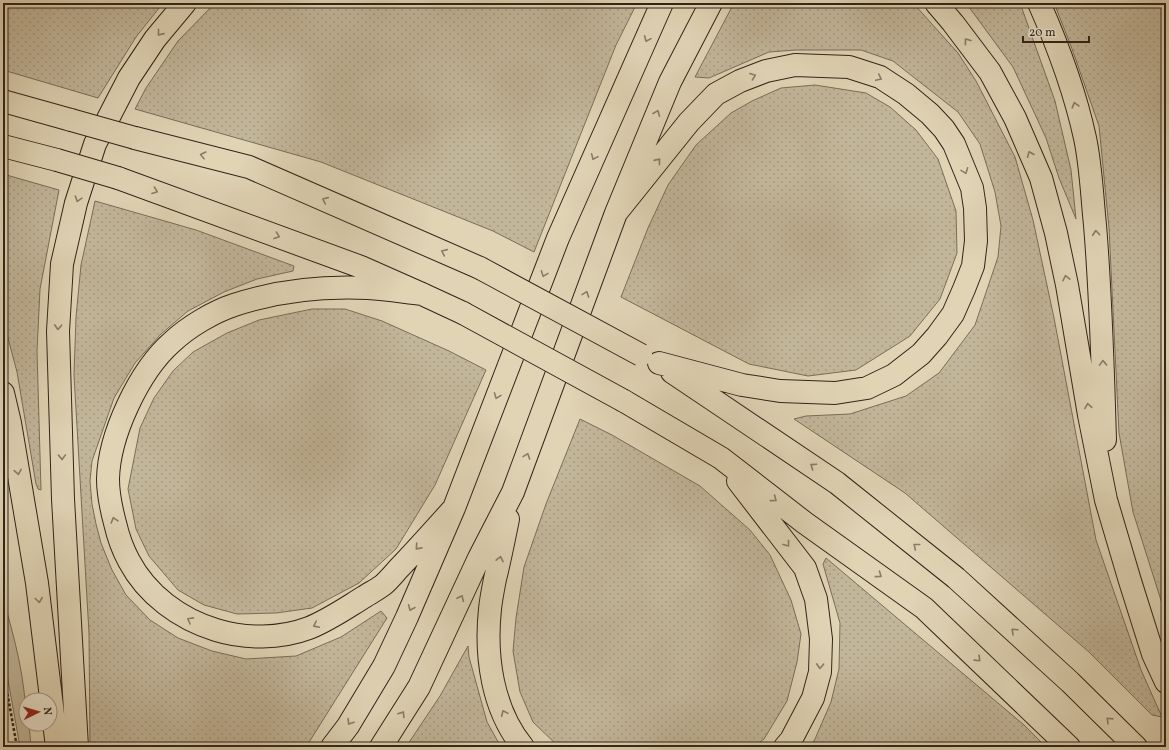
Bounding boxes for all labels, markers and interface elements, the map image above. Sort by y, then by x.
scale bar [1023,18,1089,44]
text: 20 m [1029,25,1056,41]
one-way arrow [157,29,164,36]
one-way arrow [643,35,651,42]
one-way arrow [965,38,972,45]
one-way arrow [749,72,756,81]
one-way arrow [875,73,883,81]
one-way arrow [1071,102,1080,109]
one-way arrow [653,109,661,116]
one-way arrow [1027,150,1035,157]
one-way arrow [200,151,207,160]
one-way arrow [591,153,599,161]
one-way arrow [653,158,660,166]
one-way arrow [961,167,969,174]
one-way arrow [151,187,158,195]
one-way arrow [74,195,83,202]
one-way arrow [321,197,329,205]
one-way arrow [1091,230,1100,236]
one-way arrow [273,232,280,240]
one-way arrow [440,249,448,257]
one-way arrow [540,271,548,278]
one-way arrow [1062,275,1070,281]
one-way arrow [581,291,590,298]
one-way arrow [54,324,63,330]
one-way arrow [1098,360,1107,366]
one-way arrow [494,391,502,399]
one-way arrow [1084,403,1093,410]
one-way arrow [522,452,530,459]
one-way arrow [58,454,66,460]
one-way arrow [810,464,817,471]
one-way arrow [13,469,22,475]
one-way arrow [769,494,776,501]
one-way arrow [110,517,119,524]
one-way arrow [782,540,789,547]
one-way arrow [416,542,423,550]
one-way arrow [913,543,920,550]
one-way arrow [495,556,503,562]
one-way arrow [875,570,882,578]
one-way arrow [456,595,464,602]
one-way arrow [34,597,43,604]
one-way arrow [408,604,416,611]
one-way arrow [187,617,194,625]
one-way arrow [312,620,320,628]
one-way arrow [1011,628,1019,635]
one-way arrow [973,654,981,662]
one-way arrow [816,663,824,669]
north arrow [18,692,58,732]
text: N [39,707,54,716]
one-way arrow [501,710,509,718]
one-way arrow [397,711,405,718]
one-way arrow [1106,717,1114,725]
one-way arrow [347,718,355,725]

